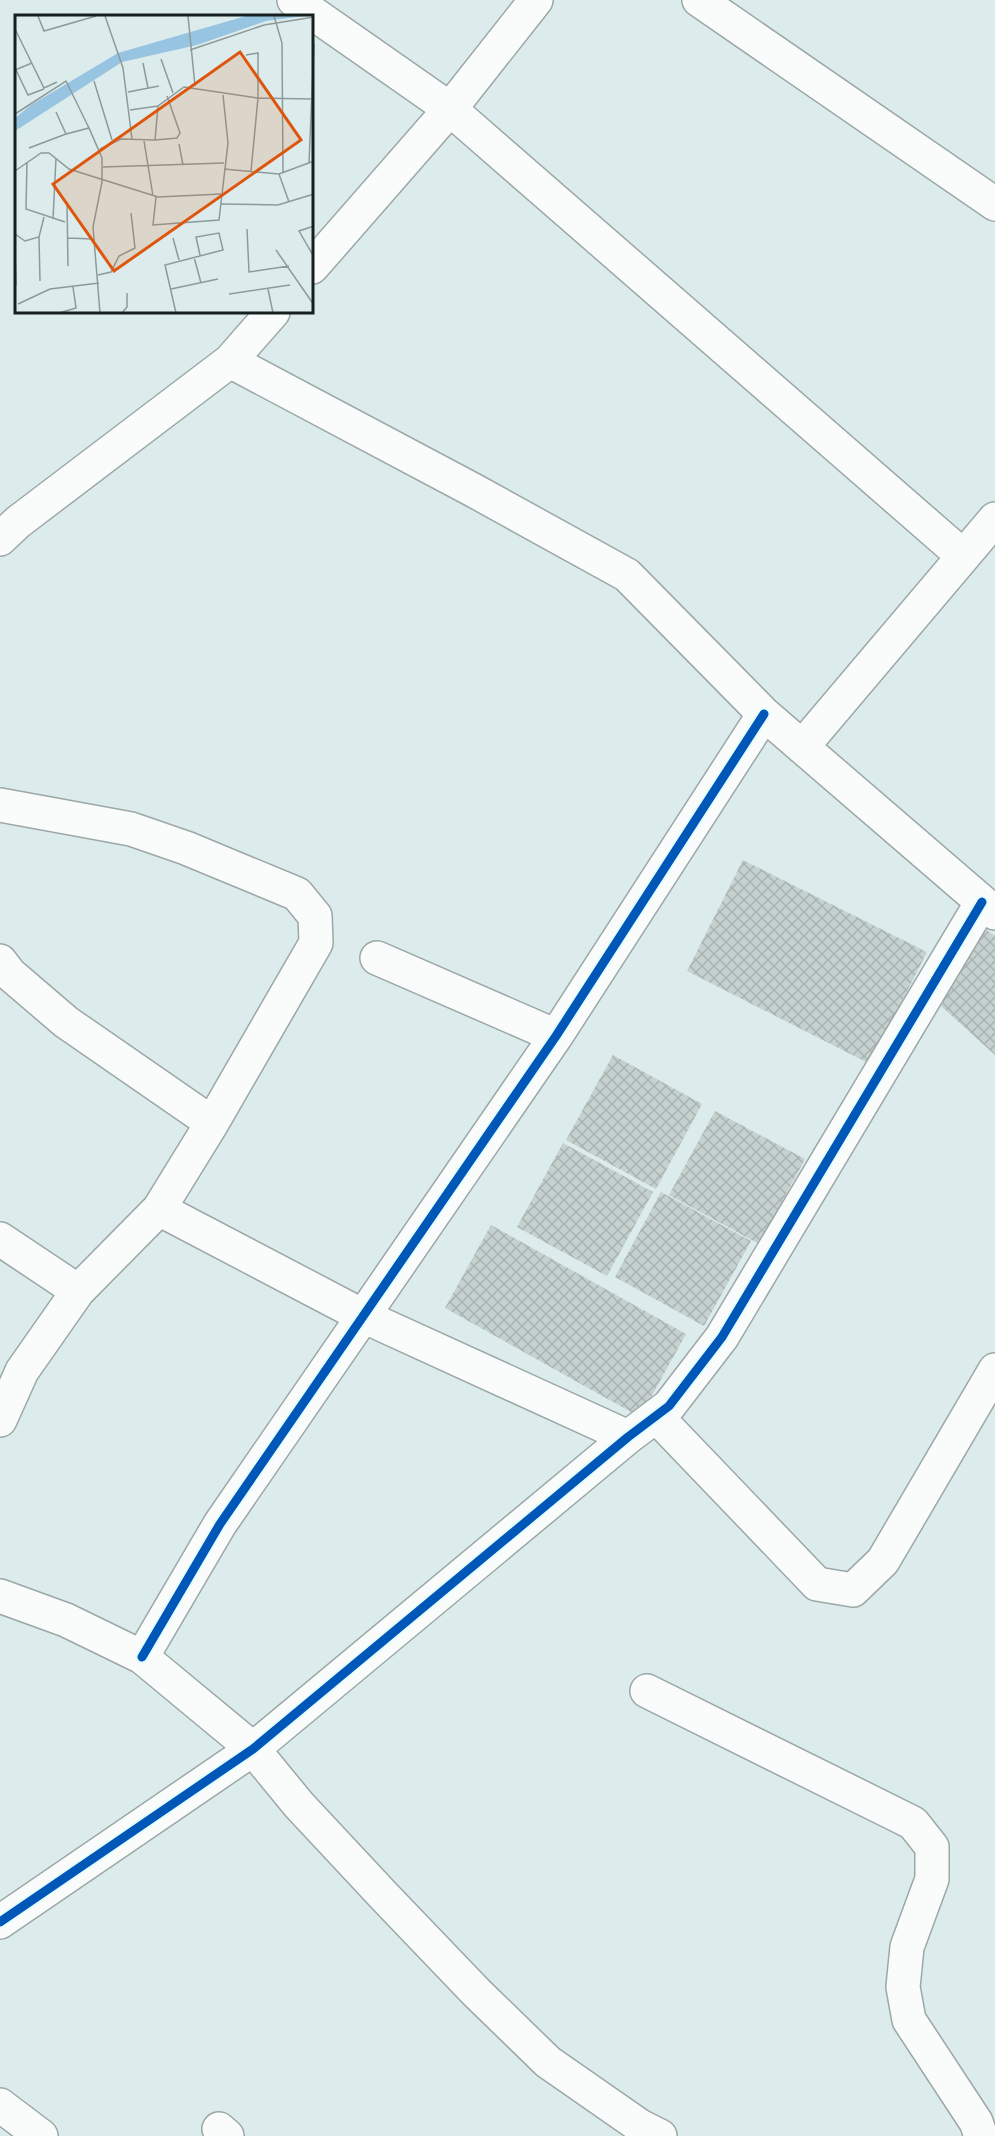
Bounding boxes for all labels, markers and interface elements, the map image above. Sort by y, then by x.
inset map [15,15,314,314]

